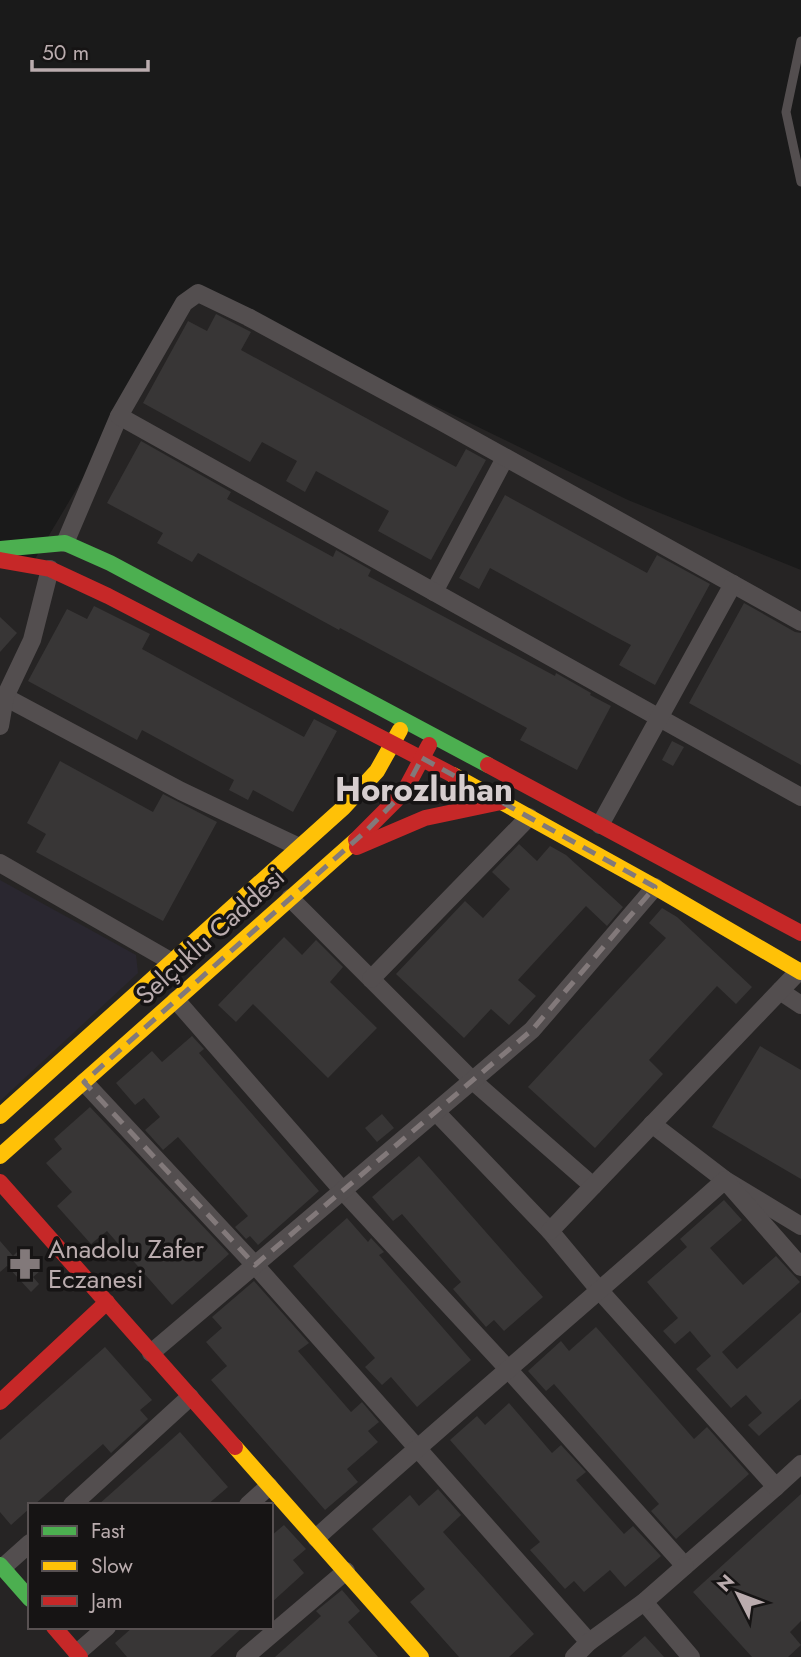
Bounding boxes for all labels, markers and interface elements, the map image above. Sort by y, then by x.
scale bar [32,28,147,72]
text: 50 m [42,38,89,68]
district label: Horozluhan [335,766,513,813]
street label: Selçuklu Caddesi [127,859,293,1013]
place label: Anadolu Zafer Eczanesi [48,1230,204,1298]
pharmacy icon: Anadolu Zafer Eczanesi [8,1247,42,1281]
legend [28,1503,273,1629]
text: Fast [91,1516,124,1546]
text: Slow [91,1551,133,1581]
north arrow [703,1559,773,1629]
text: N [711,1568,741,1598]
text: Jam [88,1586,123,1616]

